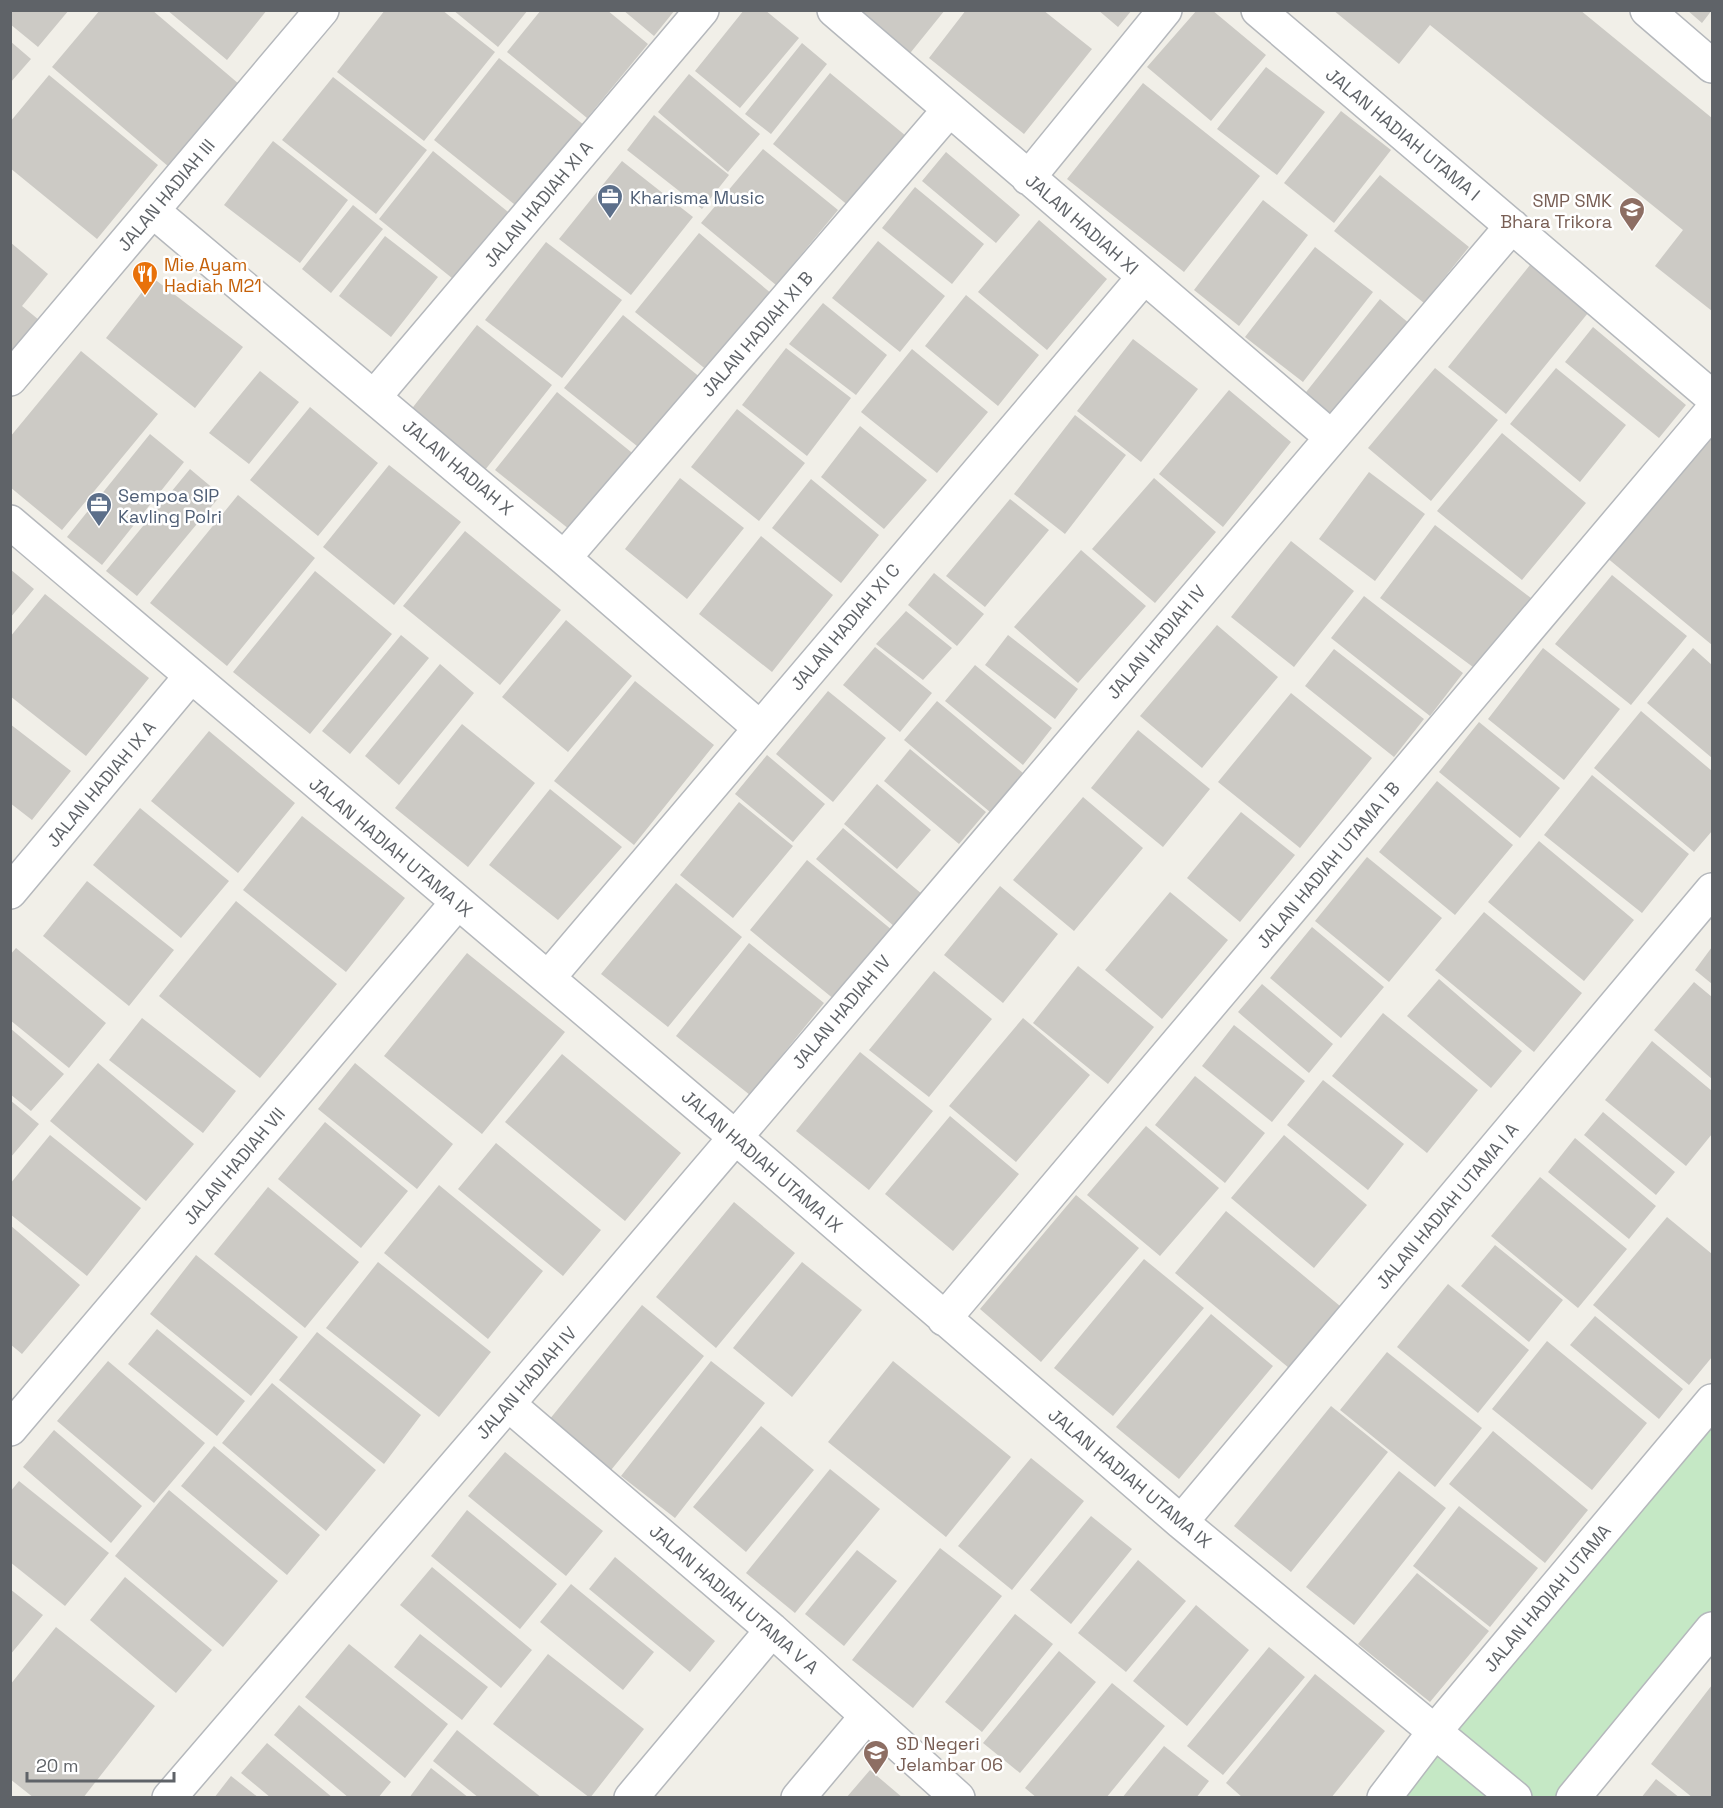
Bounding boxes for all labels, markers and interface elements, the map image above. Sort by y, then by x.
street label: JALAN HADIAH UTAMA I [1321,63,1485,205]
street label: JALAN HADIAH III [112,134,220,256]
street label: JALAN HADIAH XI A [478,136,598,272]
street label: JALAN HADIAH XI [1021,169,1143,279]
office icon: Kharisma Music [595,182,625,220]
place label: Kharisma Music [630,186,765,209]
place label: SMP SMK Bhara Trikora [1500,189,1612,233]
school or university icon: SMP SMK Bhara Trikora [1617,195,1647,233]
place label: Mie Ayam Hadiah M21 [164,253,262,297]
restaurant icon: Mie Ayam Hadiah M21 [130,259,160,297]
street label: JALAN HADIAH XI B [696,267,818,401]
street label: JALAN HADIAH X [398,414,518,520]
place label: Sempoa SIP Kavling Polri [118,484,222,528]
office icon: Sempoa SIP Kavling Polri [84,490,114,528]
street label: JALAN HADIAH XI C [785,559,905,695]
street label: JALAN HADIAH IV [1102,580,1210,704]
street label: JALAN HADIAH IX A [41,716,161,852]
street label: JALAN HADIAH UTAMA IX [305,772,477,922]
street label: JALAN HADIAH UTAMA I B [1251,777,1405,953]
street label: JALAN HADIAH IV [787,950,895,1074]
street label: JALAN HADIAH UTAMA IX [677,1085,847,1237]
street label: JALAN HADIAH VII [178,1103,290,1229]
street label: JALAN HADIAH UTAMA I A [1371,1118,1523,1294]
street label: JALAN HADIAH IV [471,1322,581,1444]
street label: JALAN HADIAH UTAMA IX [1044,1403,1216,1553]
street label: JALAN HADIAH UTAMA V A [645,1519,823,1679]
street label: JALAN HADIAH UTAMA [1478,1519,1616,1677]
place label: SD Negeri Jelambar 06 [896,1732,1003,1776]
school or university icon: SD Negeri Jelambar 06 [861,1738,891,1776]
scale bar [27,1745,174,1783]
text: 20 m [36,1754,79,1777]

